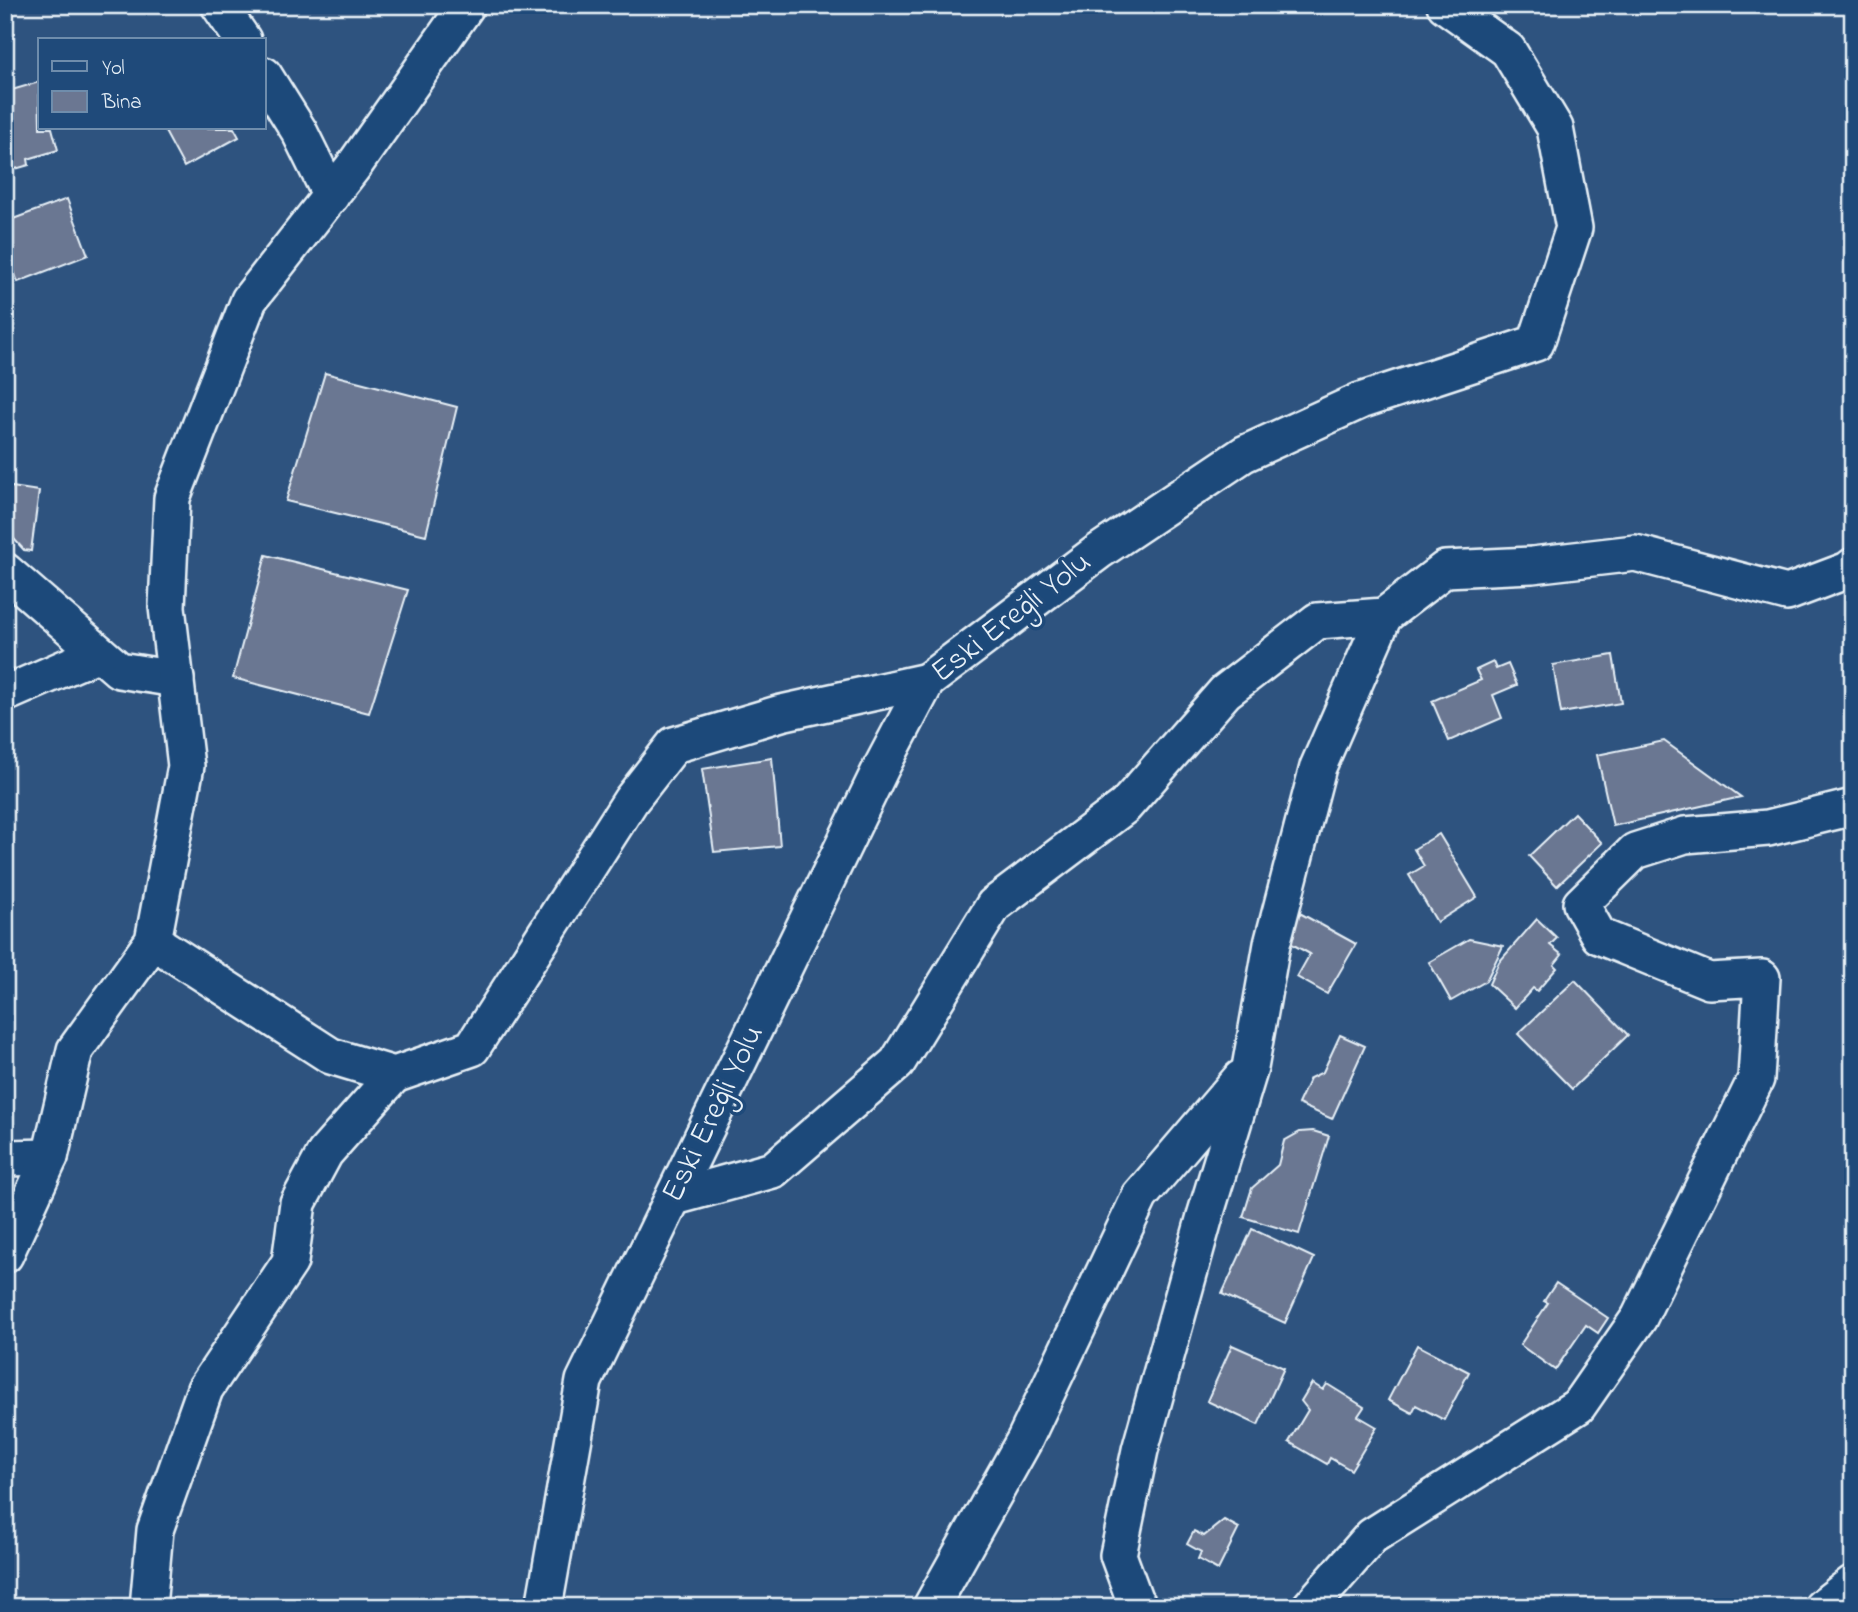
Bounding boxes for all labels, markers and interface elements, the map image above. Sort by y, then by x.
legend [38,38,266,130]
text: Yol [102,54,125,84]
text: Bina [101,88,142,118]
street label: Eski Ereğli Yolu [922,540,1103,697]
street label: Eski Ereğli Yolu [651,1017,778,1211]

